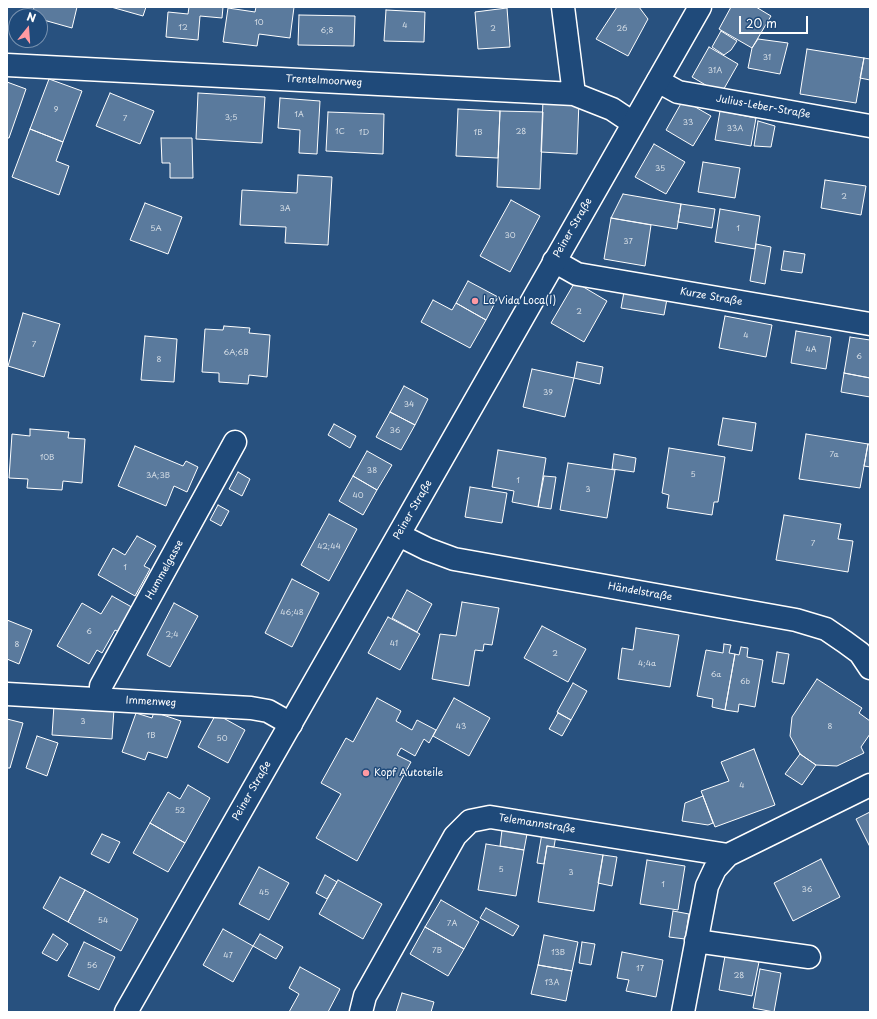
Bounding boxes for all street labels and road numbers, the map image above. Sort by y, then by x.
street label: Trentelmoorweg [285,73,363,89]
street label: Julius-Leber-Straße [715,93,811,121]
street label: Peiner Straße [551,196,595,260]
street label: Kurze Straße [679,286,743,308]
street label: Peiner Straße [391,478,435,542]
street label: Hummelgasse [144,538,186,602]
street label: Händelstraße [607,580,673,604]
street label: Immenweg [125,695,177,709]
street label: Peiner Straße [230,759,274,823]
street label: Telemannstraße [498,812,576,836]

